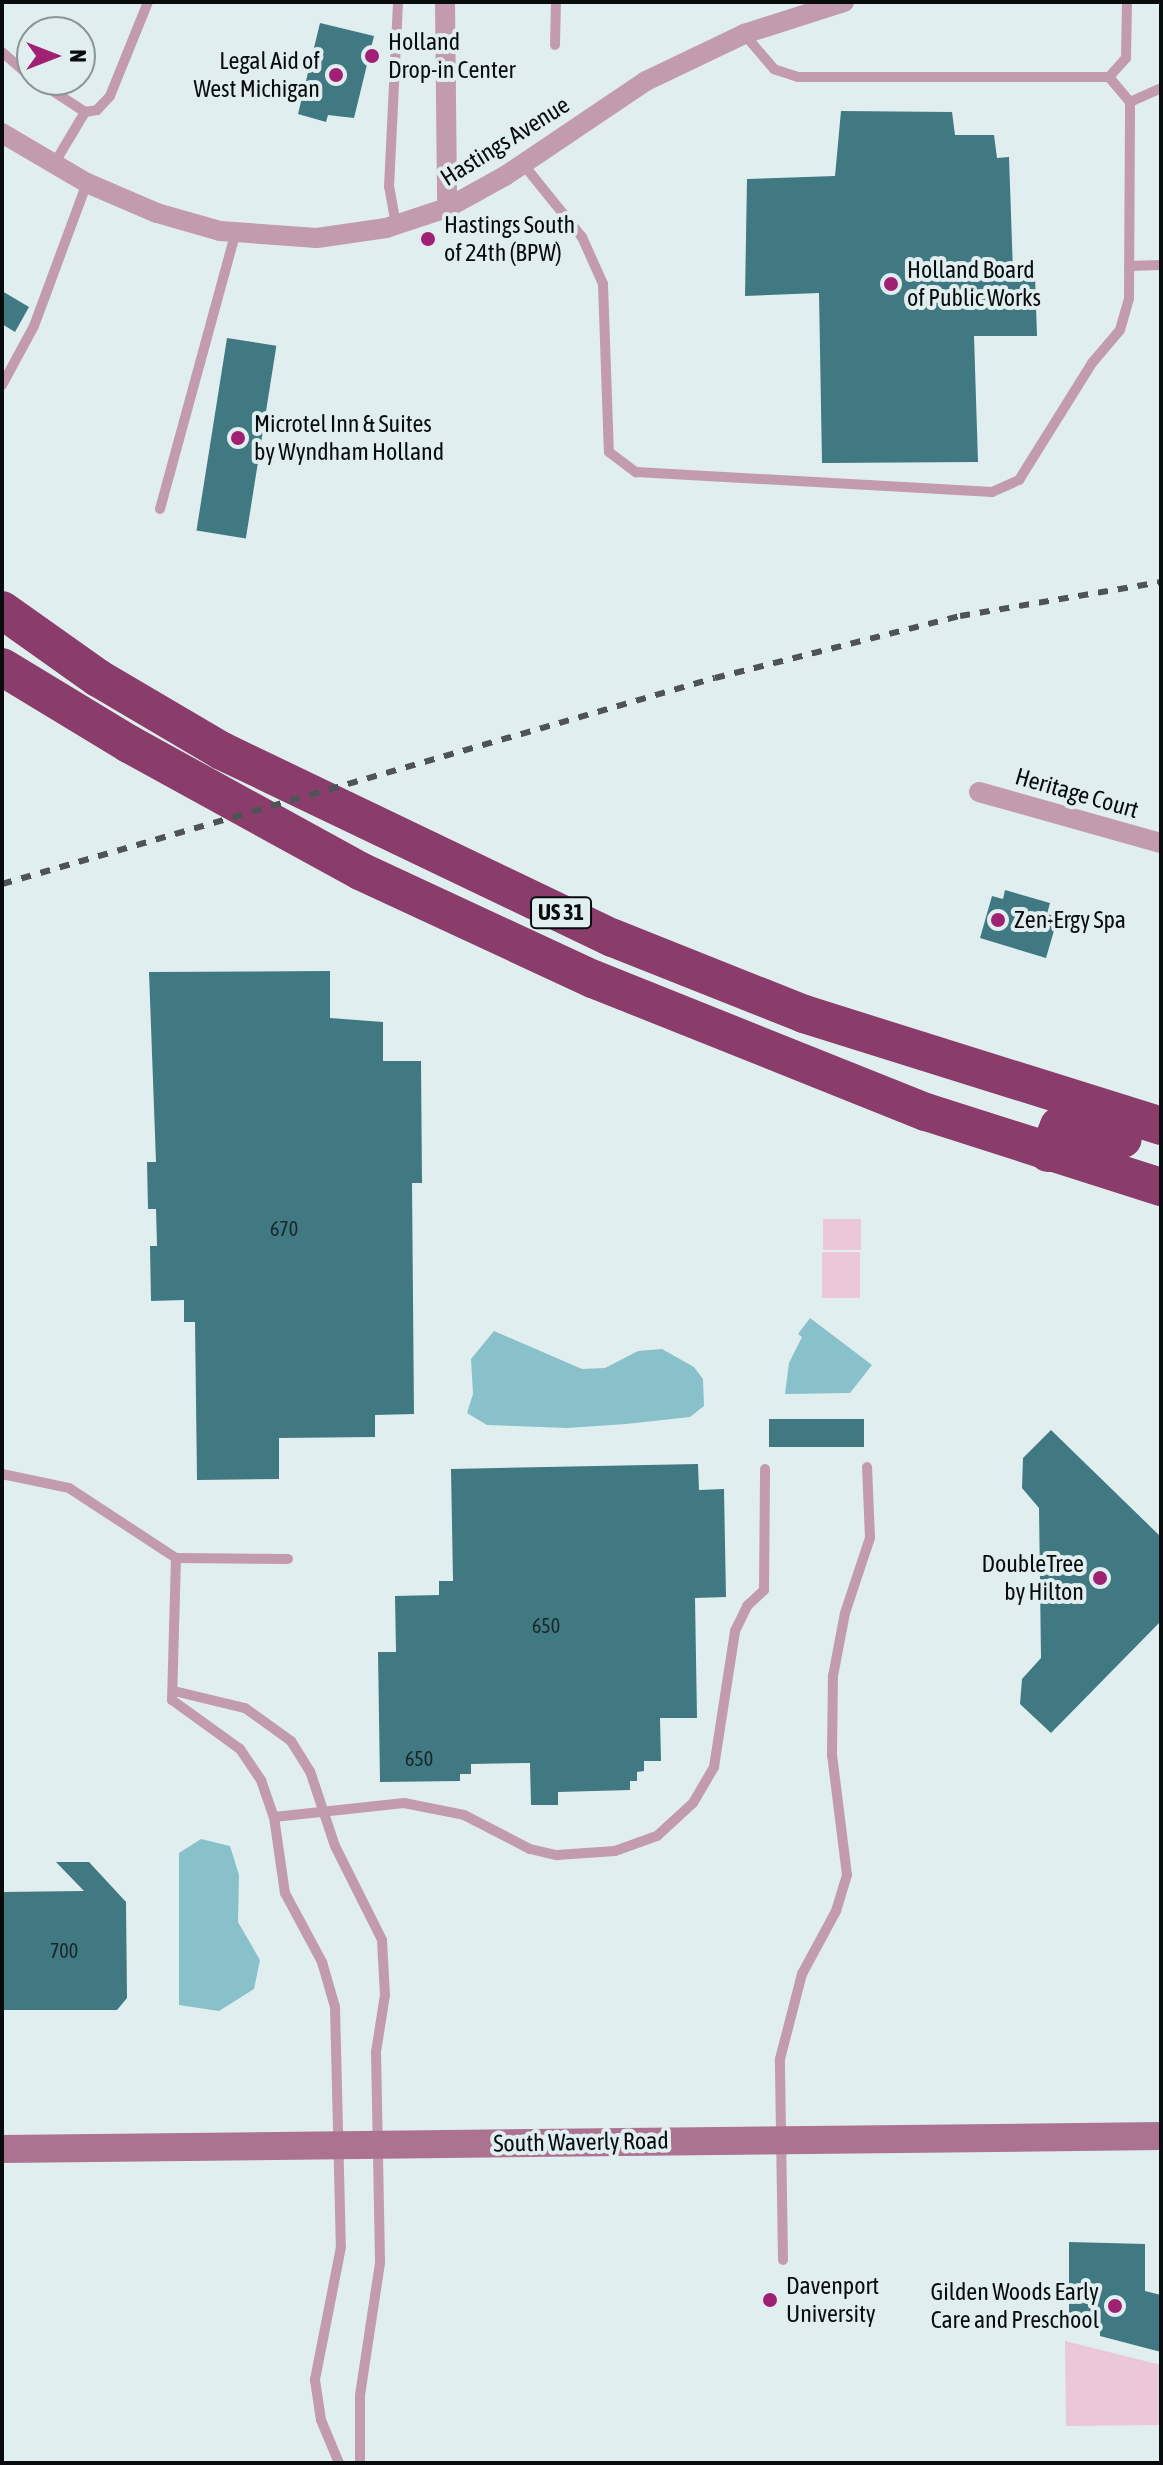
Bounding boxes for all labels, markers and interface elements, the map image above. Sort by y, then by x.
north arrow [16,16,96,96]
place label: Holland Drop-in Center [388,28,516,84]
place label: Legal Aid of West Michigan [193,47,320,103]
marker: Holland Drop-in Center [363,47,381,65]
text: N [65,50,91,62]
marker: Legal Aid of West Michigan [327,66,345,84]
street label: Hastings Avenue [435,90,575,192]
place label: Hastings South of 24th (BPW) [444,211,575,267]
marker: Hastings South of 24th (BPW) [419,230,437,248]
place label: Holland Board of Public Works [907,256,1041,312]
marker: Holland Board of Public Works [882,275,900,293]
place label: Microtel Inn & Suites by Wyndham Holland [254,410,444,466]
marker: Microtel Inn & Suites by Wyndham Holland [229,429,247,447]
street label: Heritage Court [1012,762,1142,824]
road number: US 31 [529,895,593,931]
place label: Zen-Ergy Spa [1014,906,1126,934]
marker: Zen-Ergy Spa [989,911,1007,929]
house number: 670 [270,1216,298,1240]
place label: DoubleTree by Hilton [981,1550,1084,1606]
marker: DoubleTree by Hilton [1091,1569,1109,1587]
house number: 650 [532,1613,560,1637]
house number: 650 [405,1746,433,1770]
house number: 700 [50,1938,78,1962]
street label: South Waverly Road [493,2126,669,2158]
place label: Davenport University [786,2272,879,2328]
place label: Gilden Woods Early Care and Preschool [931,2278,1099,2334]
marker: Davenport University [761,2291,779,2309]
marker: Gilden Woods Early Care and Preschool [1106,2297,1124,2315]

